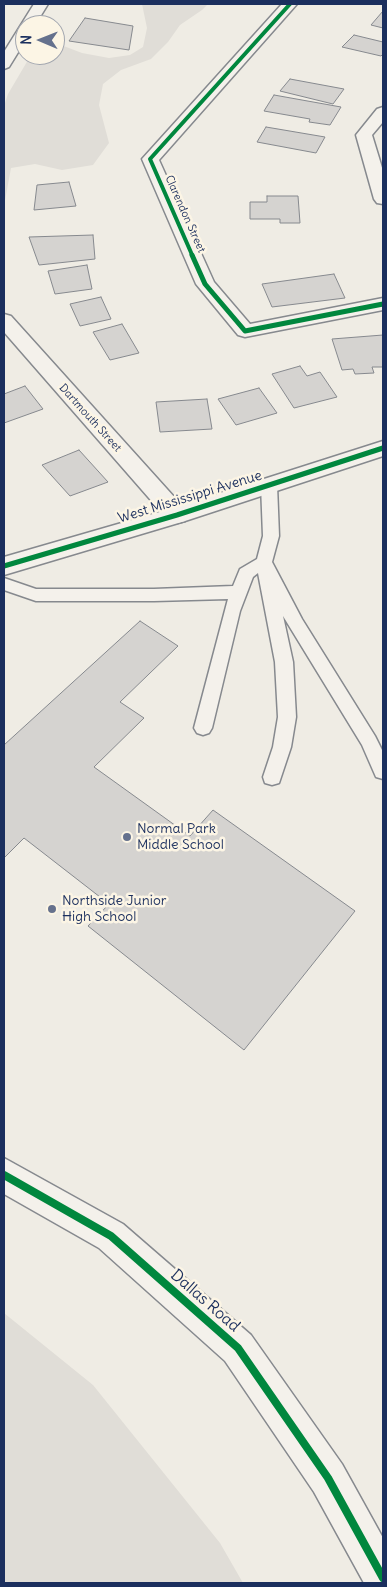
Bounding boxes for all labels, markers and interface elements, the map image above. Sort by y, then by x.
north arrow [15,15,65,65]
text: N [17,35,35,45]
street label: Clarendon Street [162,173,208,255]
street label: Dartmouth Street [56,381,124,455]
street label: West Mississippi Avenue [116,467,264,527]
place label: Normal Park Middle School [137,821,224,854]
marker: Normal Park Middle School [121,831,133,843]
place label: Northside Junior High School [62,893,167,926]
marker: Northside Junior High School [46,903,58,915]
street label: Dallas Road [166,1266,244,1336]

